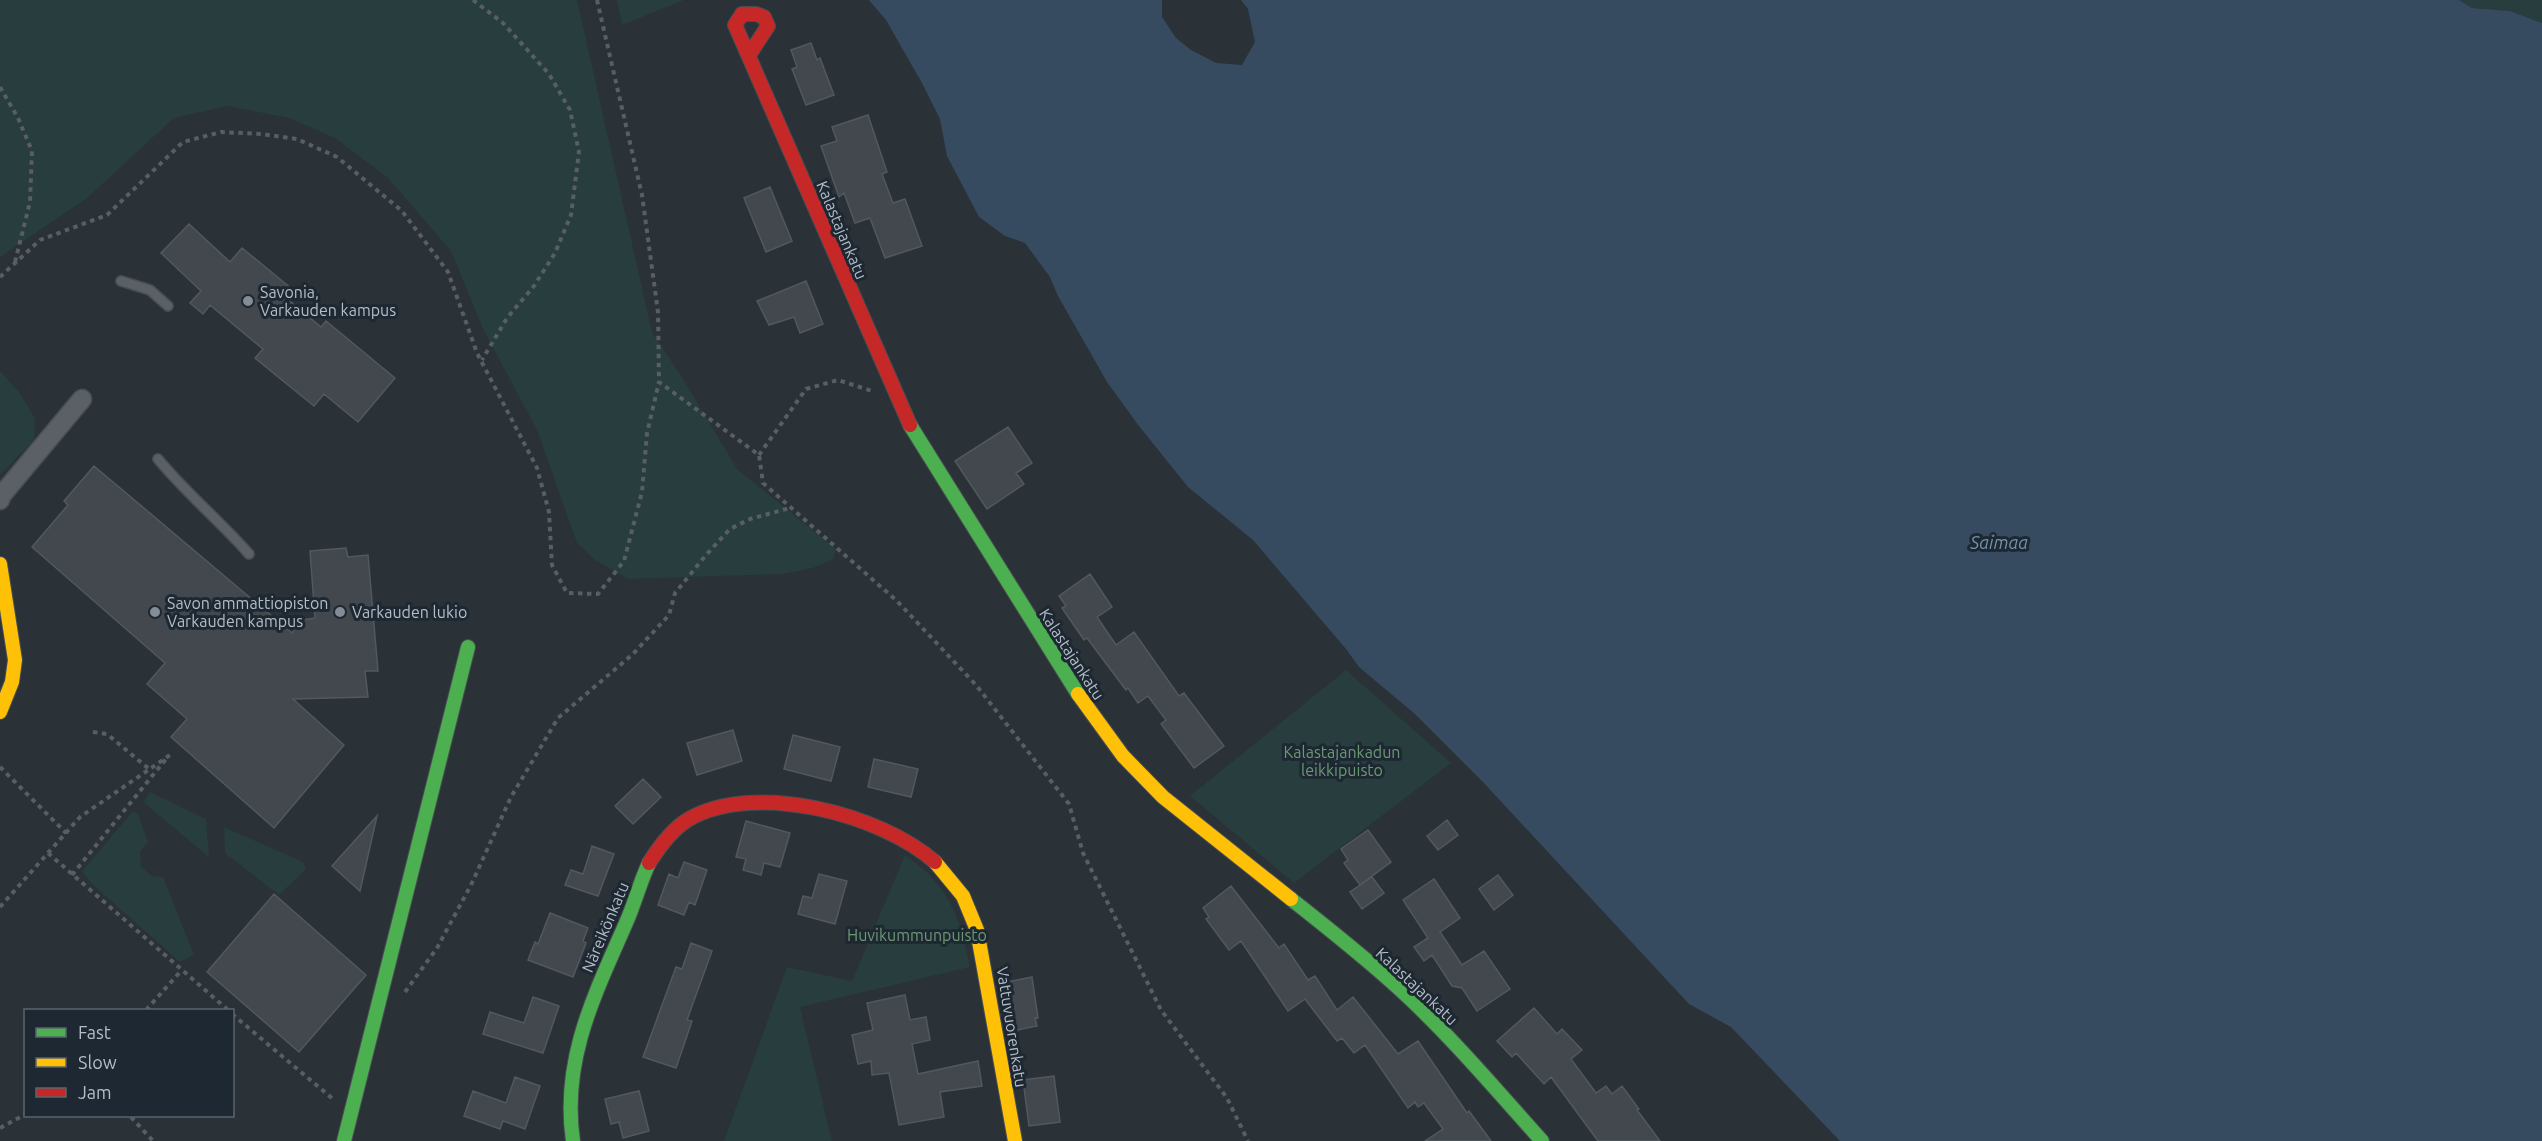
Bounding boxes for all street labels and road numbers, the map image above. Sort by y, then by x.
street label: Kalastajankatu [813,178,871,282]
street label: Kalastajankatu [1036,605,1108,703]
street label: Näreikönkatu [578,879,632,975]
street label: Kalastajankatu [1373,944,1461,1028]
street label: Vattuvuorenkatu [994,965,1030,1089]

